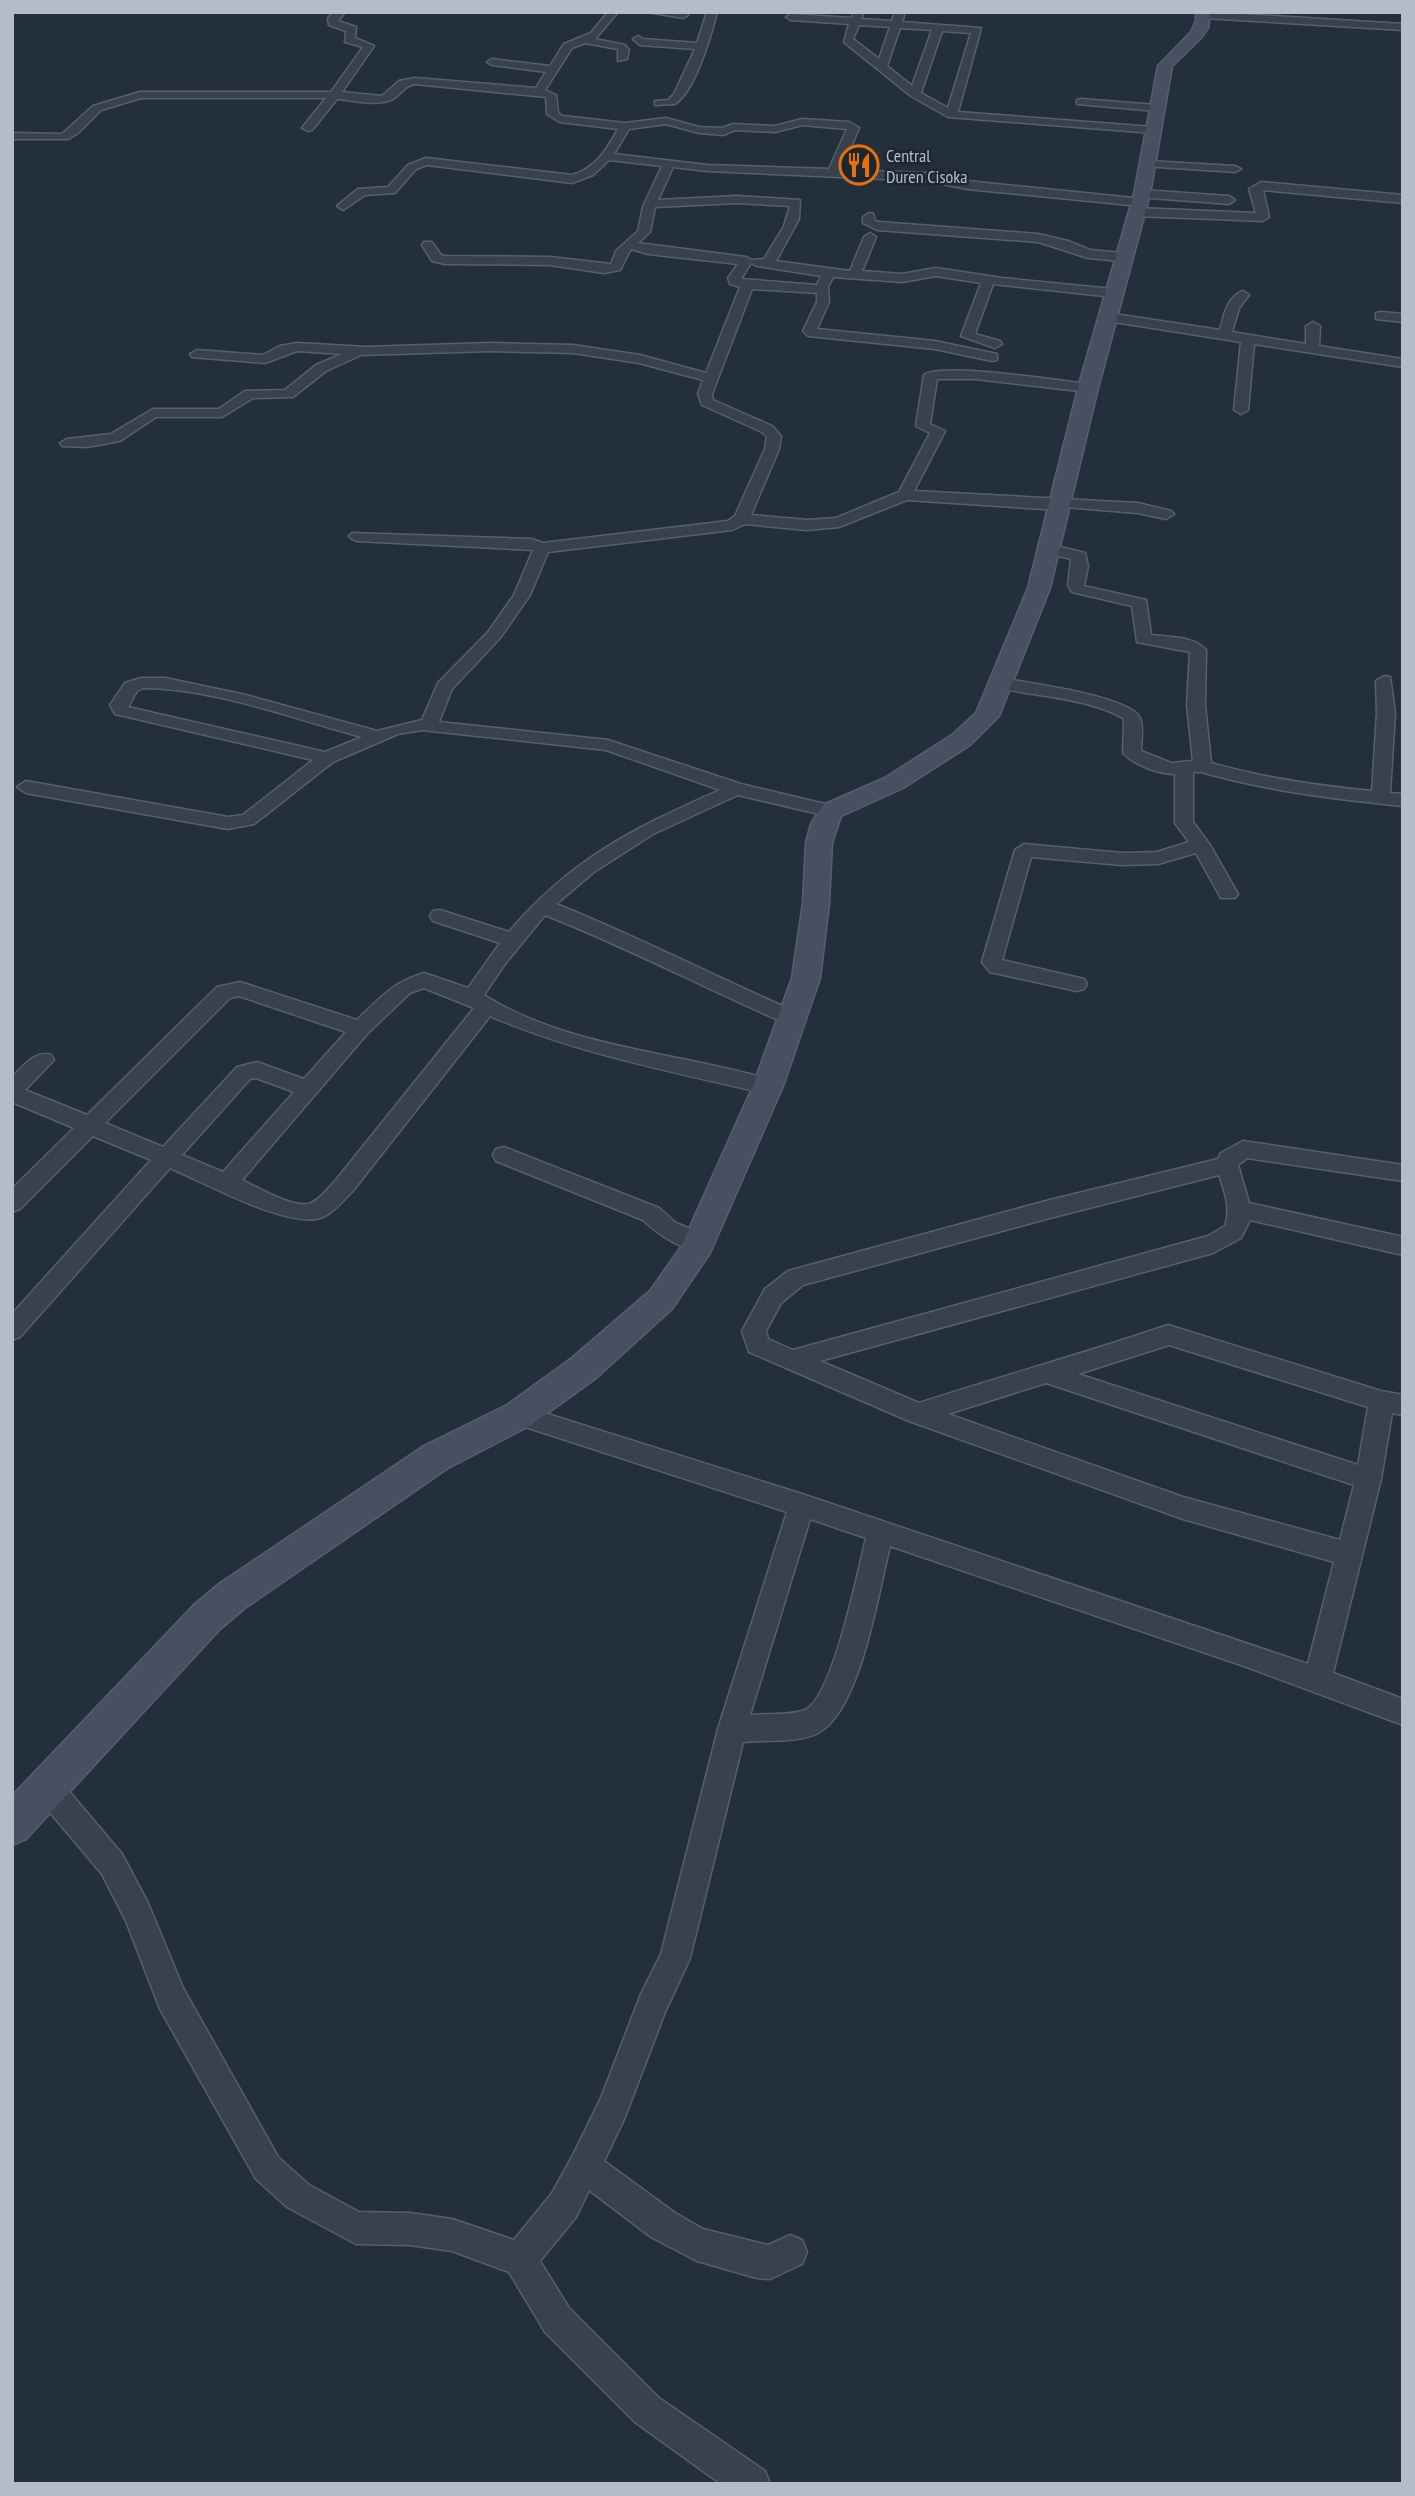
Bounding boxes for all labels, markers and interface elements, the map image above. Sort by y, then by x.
restaurant icon: Central Duren Cisoka [838,144,880,186]
place label: Central Duren Cisoka [886,144,968,188]

